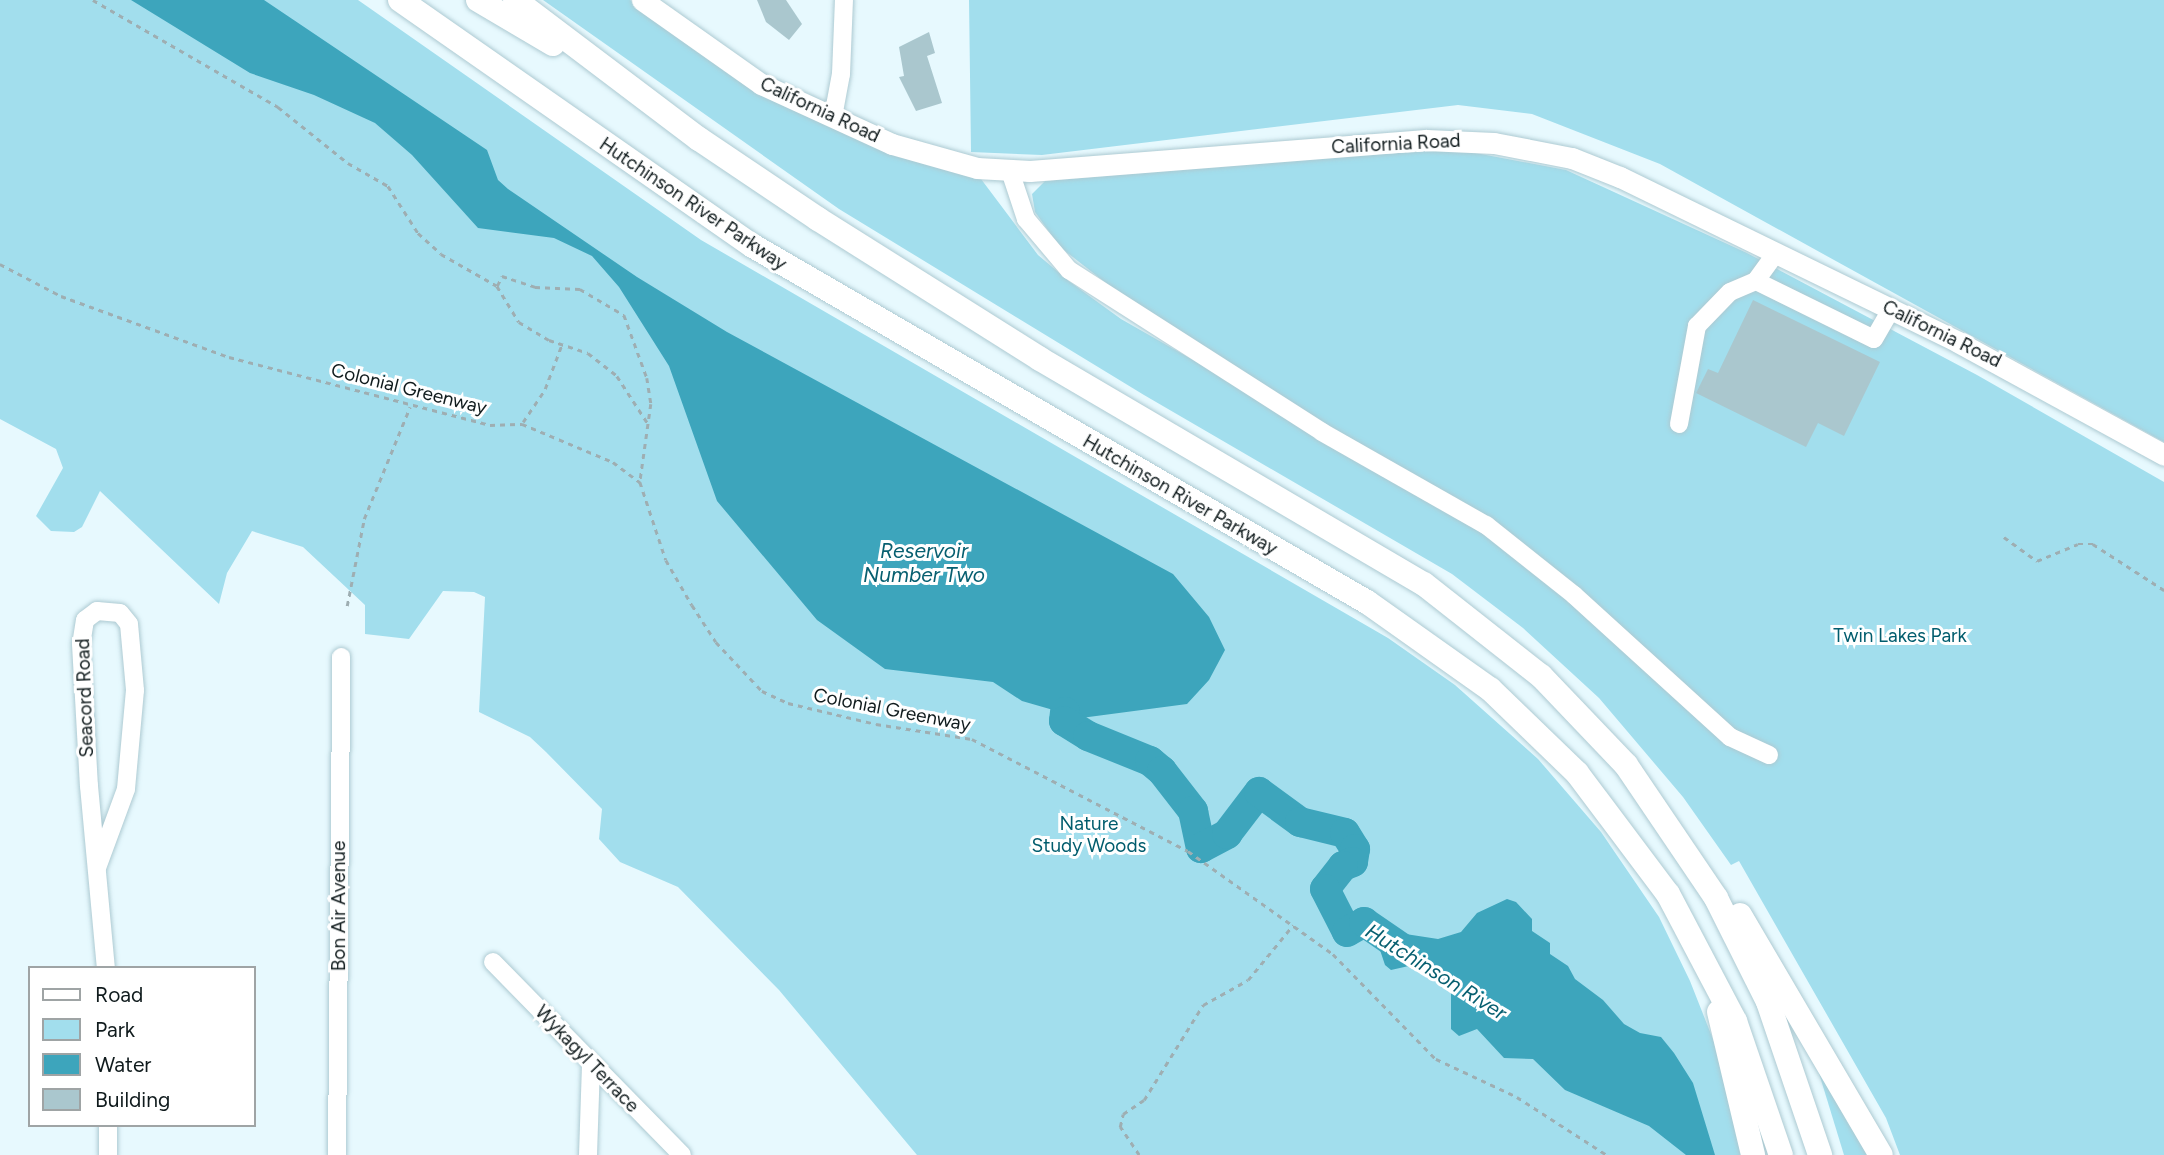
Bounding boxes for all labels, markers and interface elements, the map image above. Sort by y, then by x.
street label: California Road [756,72,884,148]
street label: California Road [1331,129,1461,159]
street label: Hutchinson River Parkway [595,133,791,275]
street label: California Road [1879,295,2005,373]
street label: Colonial Greenway [329,359,489,419]
street label: Hutchinson River Parkway [1079,430,1281,560]
water label: Reservoir Number Two [863,538,985,588]
park label: Twin Lakes Park [1833,625,1967,647]
street label: Seacord Road [72,638,98,758]
street label: Colonial Greenway [811,684,973,736]
park label: Nature Study Woods [1032,813,1146,857]
street label: Bon Air Avenue [328,841,350,971]
water label: Hutchinson River [1361,918,1511,1026]
legend [28,966,256,1127]
text: Road [95,982,143,1007]
street label: Wykagyl Terrace [530,1001,644,1117]
text: Park [95,1017,135,1042]
text: Water [95,1052,151,1077]
text: Building [95,1087,170,1112]

